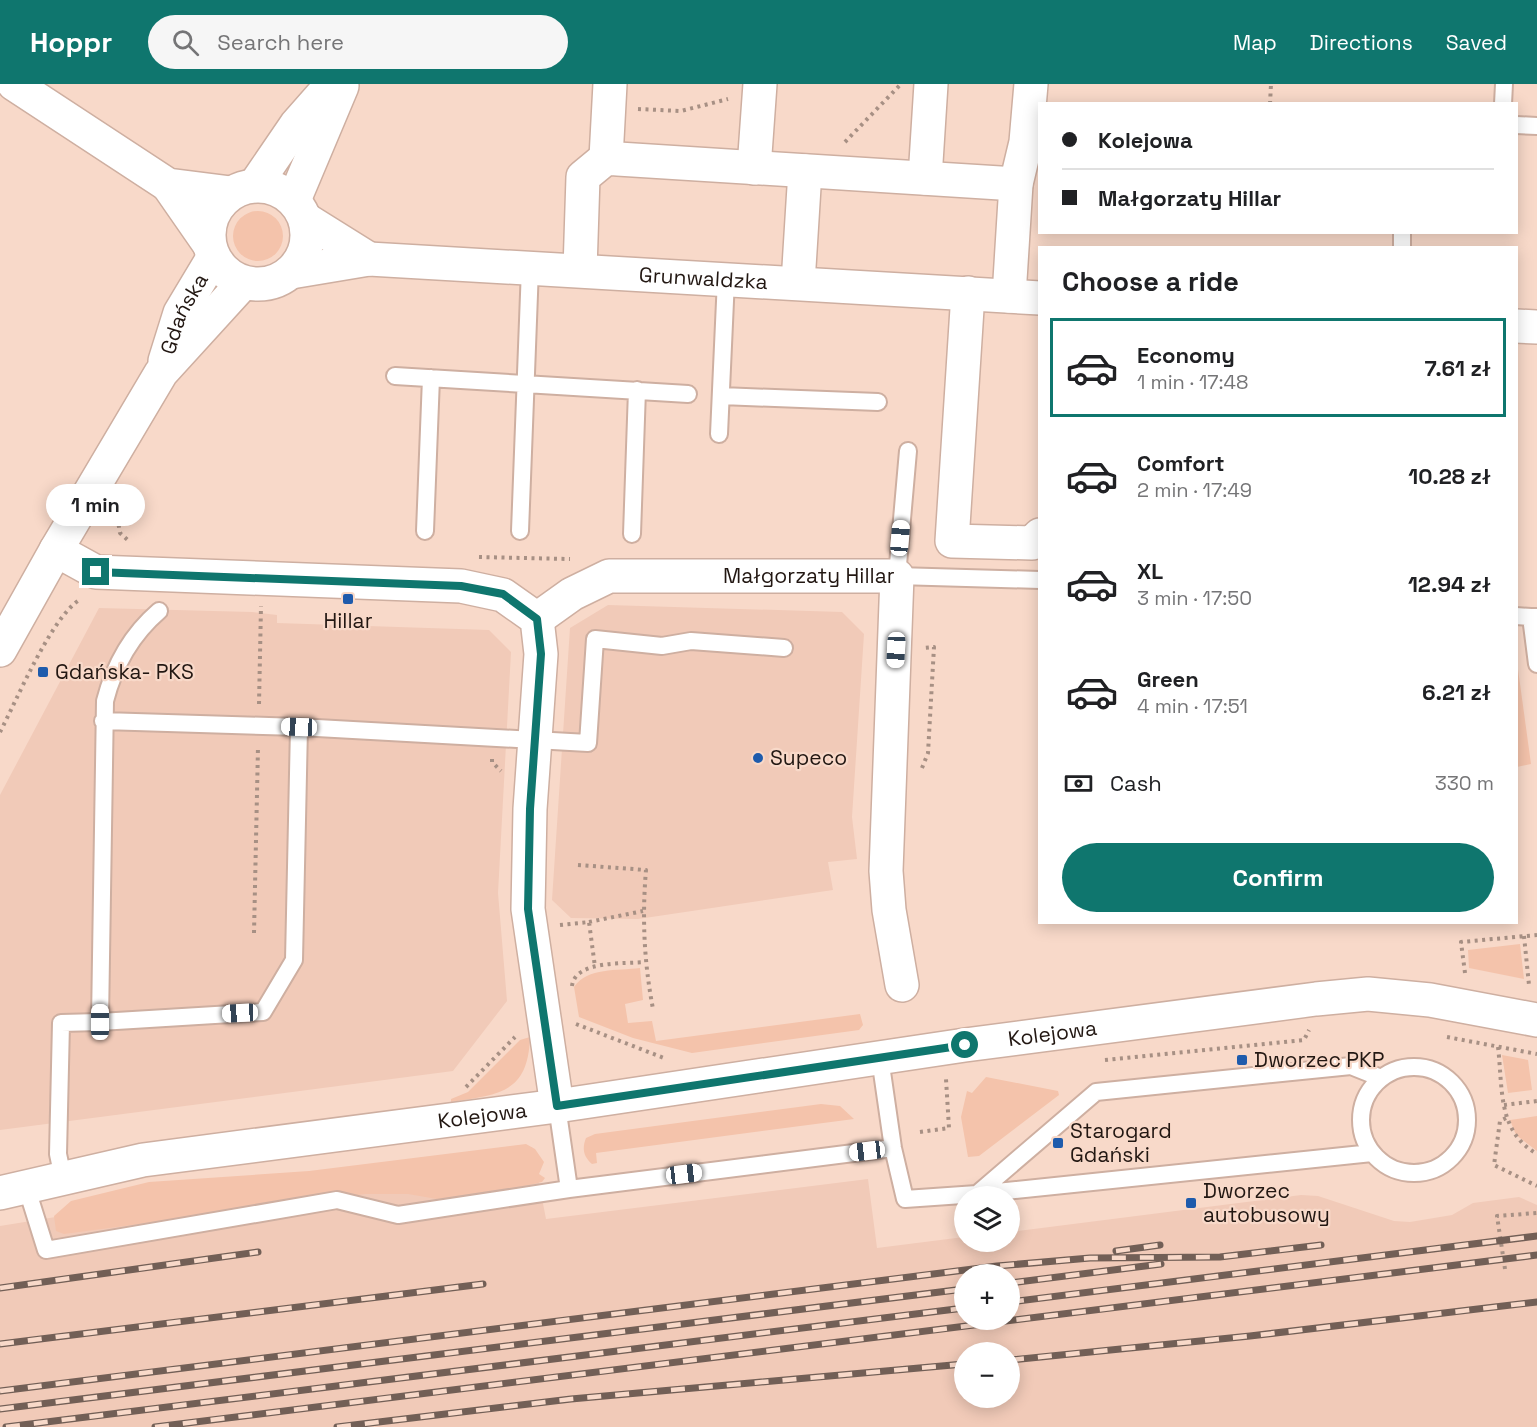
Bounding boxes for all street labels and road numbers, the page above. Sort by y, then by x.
street label: Grunwaldzka [638,261,769,295]
street label: Gdańska [154,268,214,358]
street label: Małgorzaty Hillar [723,562,895,589]
street label: Kolejowa [1006,1014,1099,1052]
street label: Kolejowa [436,1096,529,1134]

